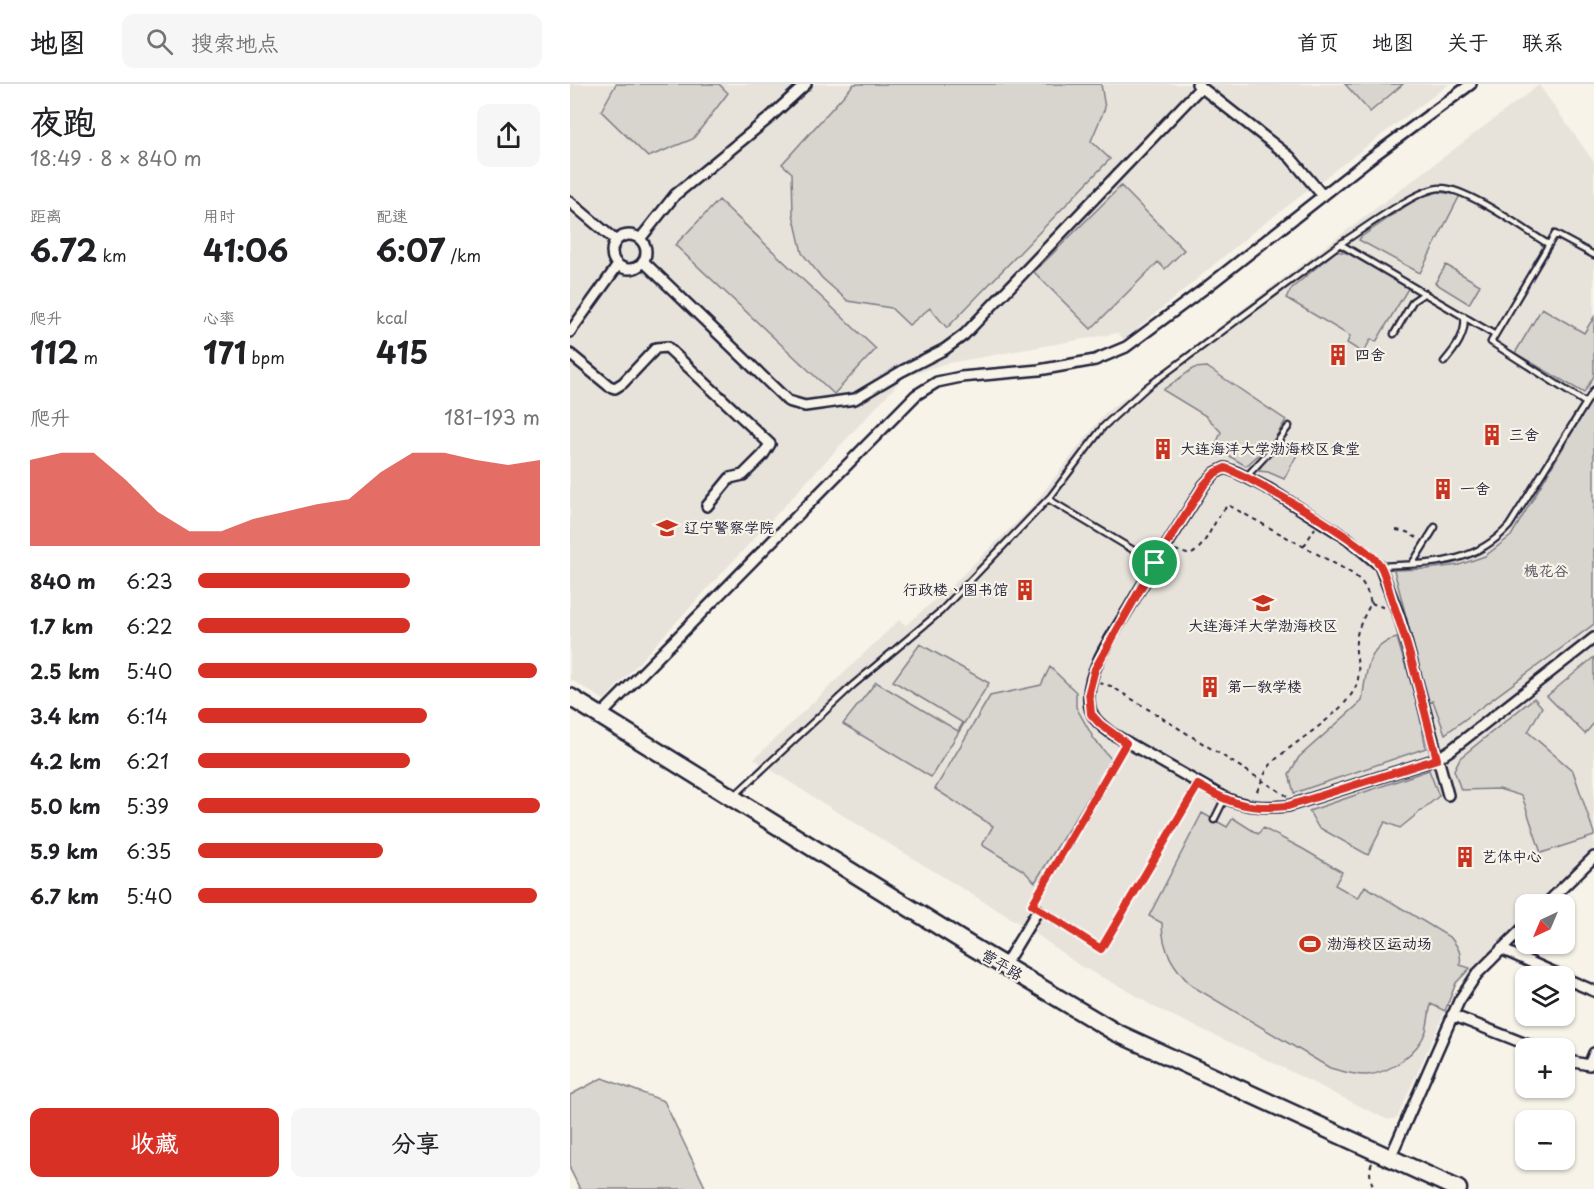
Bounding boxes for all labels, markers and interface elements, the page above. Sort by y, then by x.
search box [122,14,542,68]
text: 地图 [30,20,86,63]
icon: search [143,25,176,58]
text: 搜索地点 [191,25,279,58]
text: 首页 [1297,25,1339,57]
text: 地图 [1372,25,1414,57]
text: 关于 [1447,25,1489,57]
text: 联系 [1522,25,1564,57]
text: 夜跑 [30,95,96,145]
button: share [477,104,540,167]
text: 18:49 · 8 × 840 m [30,143,202,173]
text: 距离 [30,203,62,227]
text: 用时 [203,203,235,227]
text: 配速 [376,203,408,227]
text: 6.72 [30,227,97,272]
text: 41:06 [203,227,288,272]
text: 6:07 [376,227,445,272]
text: km [97,243,127,267]
text: /km [445,243,481,267]
text: 爬升 [30,305,62,329]
text: 心率 [203,305,235,329]
text: kcal [376,305,408,329]
text: 112 [30,329,78,374]
text: 171 [203,329,246,374]
text: 415 [376,329,428,374]
place label: 四舍 [1355,342,1385,365]
building icon: 四舍 [1326,343,1350,367]
text: m [78,345,98,369]
text: bpm [246,345,285,369]
text: 爬升 [30,402,70,432]
text: 181–193 m [444,402,540,432]
place label: 三舍 [1509,422,1539,445]
building icon: 三舍 [1480,423,1504,447]
place label: 大连海洋大学渤海校区食堂 [1180,436,1360,459]
building icon: 大连海洋大学渤海校区食堂 [1151,437,1175,461]
place label: 一舍 [1460,476,1490,499]
building icon: 一舍 [1431,477,1455,501]
place label: 辽宁警察学院 [684,515,774,538]
school or university icon: 辽宁警察学院 [655,516,679,540]
pin [1129,537,1180,588]
icon: arrive [1138,546,1171,579]
park label: 槐花谷 [1523,558,1569,581]
text: 840 m [30,566,96,596]
text: 6:23 [126,566,173,596]
place label: 行政楼、图书馆 [903,577,1008,600]
building icon: 行政楼、图书馆 [1013,578,1037,602]
school or university icon: 大连海洋大学渤海校区 [1251,591,1275,615]
text: 1.7 km [30,611,93,641]
text: 6:22 [126,611,173,641]
place label: 大连海洋大学渤海校区 [1188,613,1338,636]
text: 2.5 km [30,656,100,686]
text: 5:40 [126,656,172,686]
place label: 第一教学楼 [1227,674,1302,697]
building icon: 第一教学楼 [1198,675,1222,699]
text: 3.4 km [30,701,100,731]
text: 6:14 [126,701,168,731]
text: 4.2 km [30,746,101,776]
text: 6:21 [126,746,169,776]
text: 5.0 km [30,791,101,821]
text: 5:39 [126,791,169,821]
text: 5.9 km [30,836,98,866]
text: 6:35 [126,836,171,866]
place label: 艺体中心 [1482,844,1542,867]
building icon: 艺体中心 [1453,845,1477,869]
text: 6.7 km [30,881,99,911]
text: 5:40 [126,881,172,911]
north arrow [1515,894,1575,954]
map controls [1515,894,1575,1170]
place label: 渤海校区运动场 [1327,931,1432,954]
sports icon: 渤海校区运动场 [1298,932,1322,956]
street label: 营平路 [978,942,1028,985]
button: layers [1515,966,1575,1026]
button: + [1515,1038,1575,1098]
button: 收藏 [30,1108,279,1177]
button: 分享 [291,1108,540,1177]
button: − [1515,1110,1575,1170]

